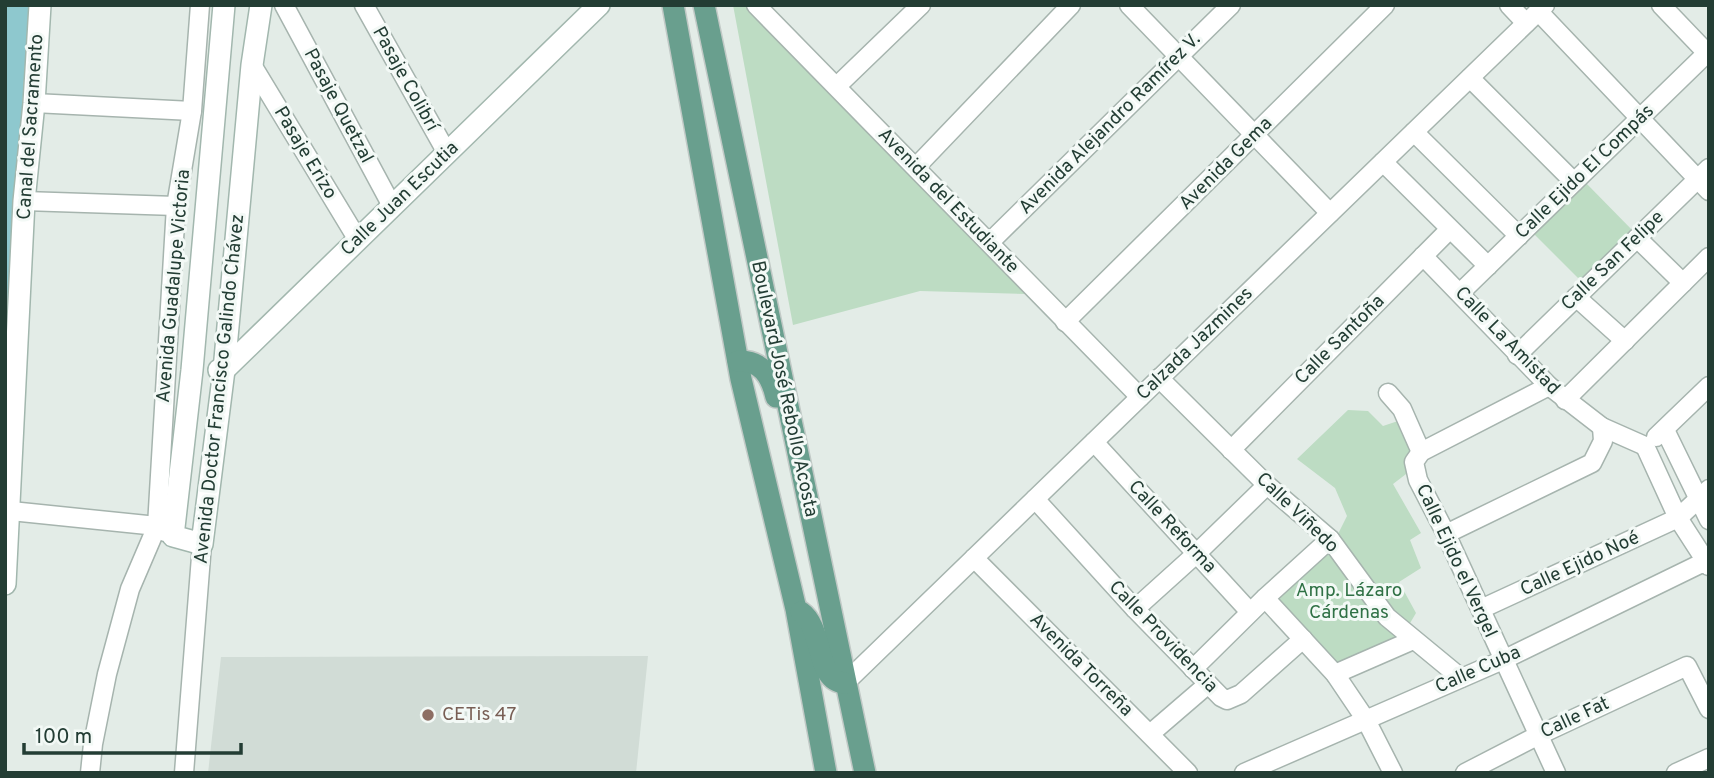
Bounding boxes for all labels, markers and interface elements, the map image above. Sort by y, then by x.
street label: Pasaje Colibrí [366,22,445,137]
street label: Avenida Alejandro Ramírez V. [1014,28,1206,220]
street label: Canal del Sacramento [13,33,49,221]
street label: Pasaje Quetzal [298,45,378,167]
street label: Calle Ejido El Compás [1511,100,1659,244]
street label: Pasaje Erizo [268,102,342,204]
street label: Avenida Gema [1174,112,1278,216]
street label: Avenida del Estudiante [872,123,1024,279]
street label: Calle Juan Escutia [336,137,464,261]
street label: Avenida Guadalupe Victoria [152,168,196,404]
street label: Calle San Felipe [1556,206,1670,316]
street label: Avenida Doctor Francisco Galindo Chávez [190,213,250,565]
street label: Boulevard José Rebollo Acosta [745,259,823,519]
street label: Calzada Jazmines [1132,282,1258,406]
street label: Calle La Amistad [1449,282,1565,400]
street label: Calle Santoña [1290,290,1390,390]
street label: Calle Viñedo [1251,468,1343,558]
street label: Calle Reforma [1123,475,1221,579]
street label: Calle Ejido el Vergel [1410,480,1502,642]
street label: Calle Ejido Noé [1517,526,1643,602]
street label: Calle Providencia [1103,576,1223,698]
park label: Amp. Lázaro Cárdenas [1296,579,1402,625]
street label: Avenida Torreña [1024,608,1138,722]
street label: Calle Cuba [1432,641,1524,699]
street label: Calle Fat [1537,692,1613,744]
place label: CETis 47 [442,703,516,727]
marker: CETis 47 [420,707,436,723]
scale bar [24,712,242,756]
text: 100 m [35,724,92,751]

